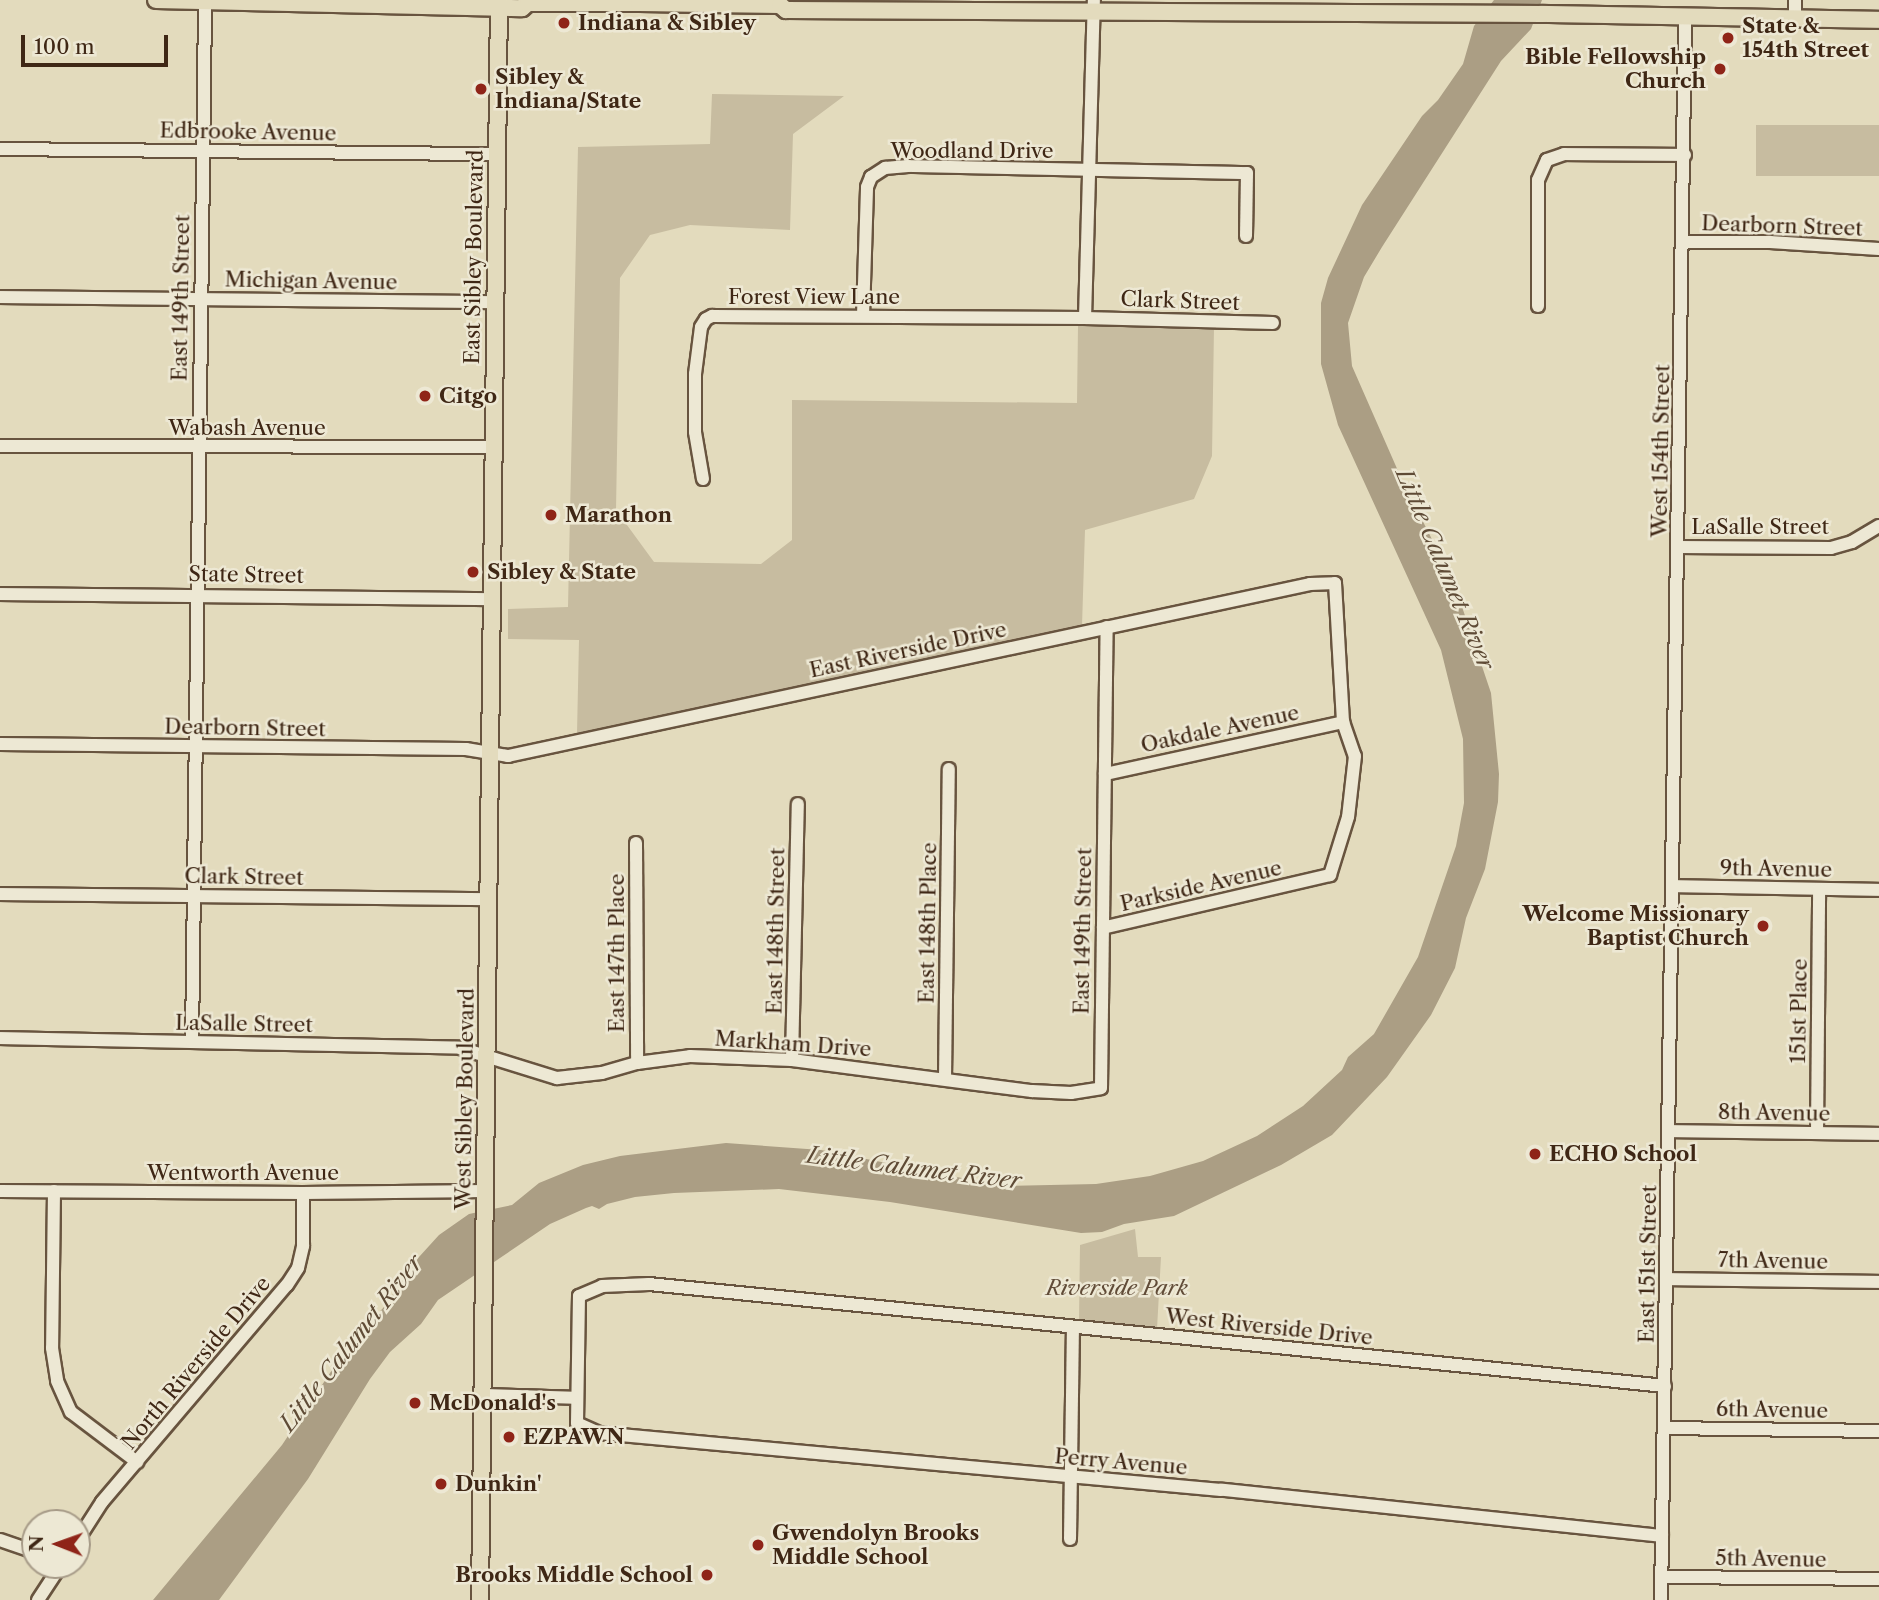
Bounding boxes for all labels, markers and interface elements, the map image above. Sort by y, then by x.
place label: Indiana & Sibley [578,10,756,36]
place label: State & 154th Street [1742,13,1869,63]
marker: Indiana & Sibley [556,15,572,31]
scale bar [24,21,172,65]
marker: State & 154th Street [1720,30,1736,46]
text: 100 m [34,34,95,59]
place label: Bible Fellowship Church [1525,44,1706,94]
marker: Bible Fellowship Church [1712,61,1728,77]
place label: Sibley & Indiana/State [495,64,641,114]
marker: Sibley & Indiana/State [473,81,489,97]
street label: Edbrooke Avenue [159,118,337,146]
street label: Woodland Drive [890,138,1054,164]
street label: East Sibley Boulevard [460,149,488,365]
street label: Dearborn Street [1701,211,1863,241]
street label: East 149th Street [167,215,195,381]
street label: Michigan Avenue [224,267,398,295]
street label: Forest View Lane [727,284,901,310]
street label: Clark Street [1120,286,1240,316]
street label: West 154th Street [1647,364,1675,538]
place label: Citgo [439,383,497,409]
marker: Citgo [417,388,433,404]
street label: Wabash Avenue [168,415,326,441]
water label: Little Calumet River [1390,464,1500,674]
place label: Marathon [565,502,672,528]
marker: Marathon [543,507,559,523]
street label: LaSalle Street [1691,514,1829,540]
place label: Sibley & State [487,559,637,585]
street label: State Street [188,561,304,589]
marker: Sibley & State [465,564,481,580]
street label: East Riverside Drive [807,617,1009,683]
street label: Oakdale Avenue [1138,700,1302,758]
street label: Dearborn Street [164,714,326,742]
street label: East 148th Place [914,842,942,1004]
street label: East 148th Street [762,847,790,1015]
street label: East 149th Street [1069,848,1097,1014]
street label: Parkside Avenue [1117,855,1285,917]
street label: 9th Avenue [1719,855,1833,883]
street label: Clark Street [184,863,304,891]
street label: East 147th Place [604,873,630,1033]
place label: Welcome Missionary Baptist Church [1522,901,1749,951]
marker: Welcome Missionary Baptist Church [1755,918,1771,934]
street label: 151st Place [1785,958,1813,1064]
street label: West Sibley Boulevard [450,987,480,1211]
street label: LaSalle Street [175,1010,313,1038]
street label: Markham Drive [714,1026,872,1062]
street label: 8th Avenue [1717,1099,1831,1127]
water label: Little Calumet River [805,1141,1023,1195]
place label: ECHO School [1549,1141,1697,1167]
marker: ECHO School [1527,1146,1543,1162]
street label: Wentworth Avenue [147,1160,339,1186]
street label: East 151st Street [1634,1185,1662,1343]
street label: 7th Avenue [1717,1247,1829,1275]
water label: Little Calumet River [274,1249,428,1437]
street label: North Riverside Drive [116,1271,276,1455]
park label: Riverside Park [1046,1275,1188,1301]
street label: West Riverside Drive [1164,1304,1374,1350]
place label: McDonald's [429,1390,556,1416]
marker: McDonald's [407,1395,423,1411]
street label: 6th Avenue [1715,1396,1829,1424]
place label: EZPAWN [523,1424,625,1450]
marker: EZPAWN [501,1429,517,1445]
street label: Perry Avenue [1053,1444,1189,1480]
place label: Dunkin' [455,1471,541,1497]
marker: Dunkin' [433,1476,449,1492]
north arrow [21,1509,91,1579]
place label: Gwendolyn Brooks Middle School [772,1520,979,1570]
text: N [25,1535,48,1552]
marker: Gwendolyn Brooks Middle School [750,1537,766,1553]
street label: 5th Avenue [1715,1545,1827,1573]
place label: Brooks Middle School [455,1562,693,1588]
marker: Brooks Middle School [699,1567,715,1583]

